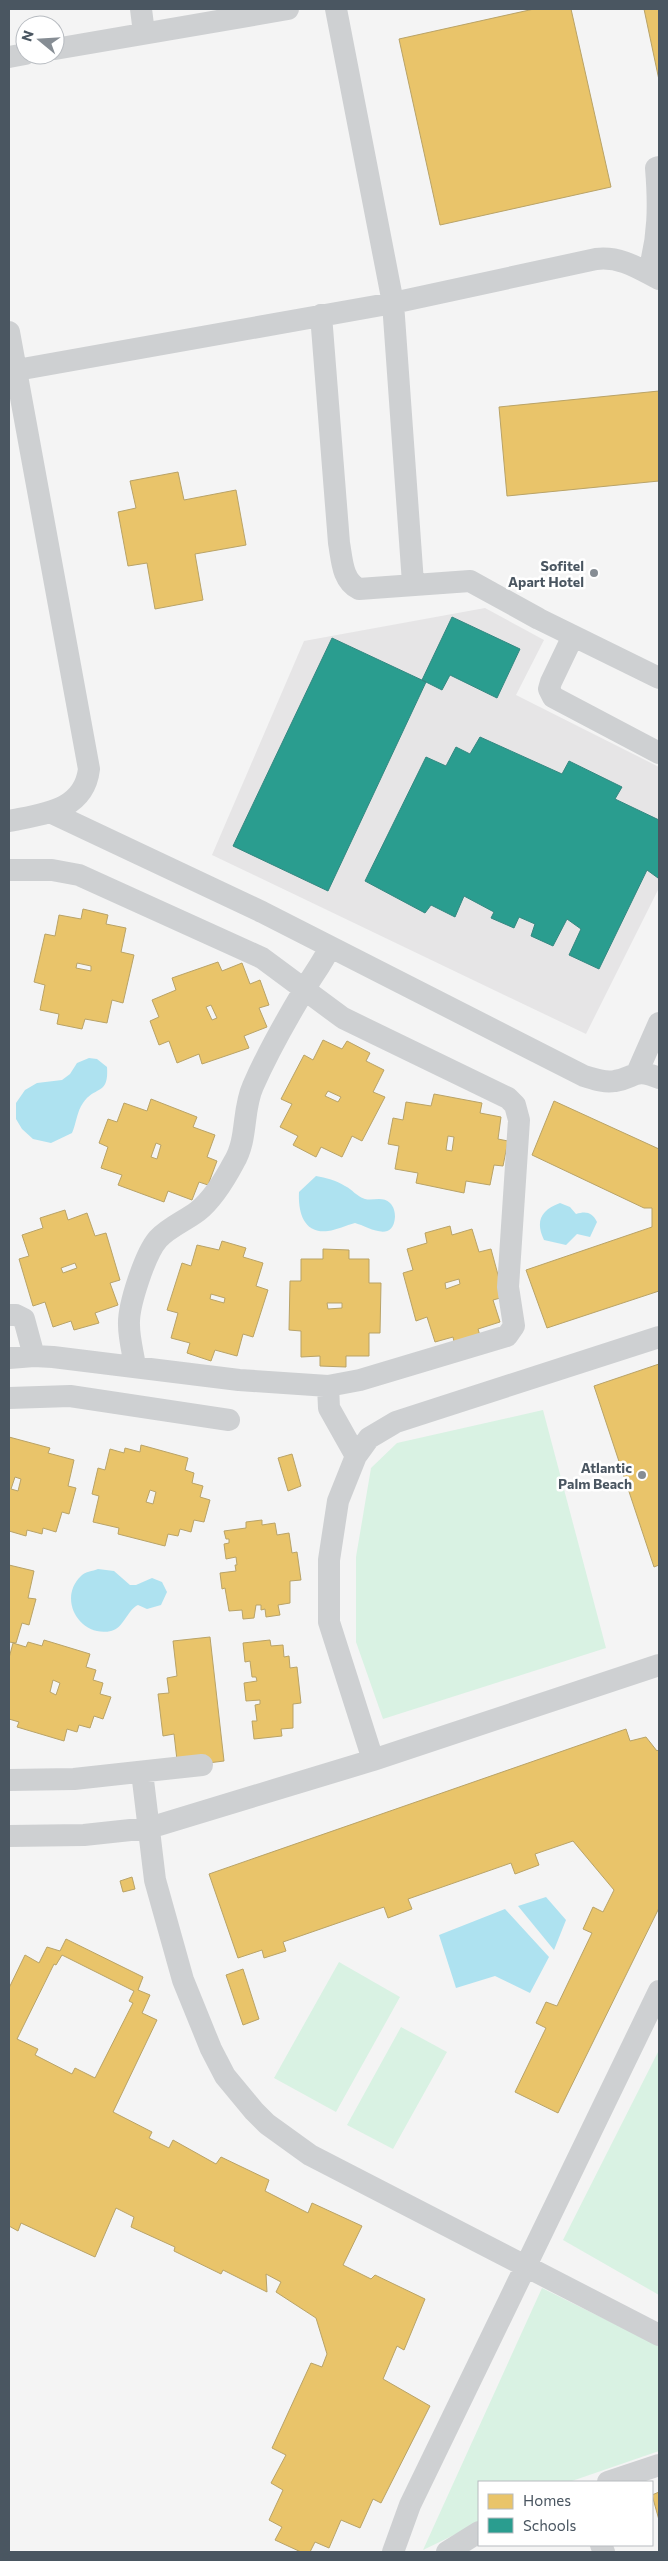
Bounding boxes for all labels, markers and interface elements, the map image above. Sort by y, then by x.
north arrow [15,15,65,65]
text: N [17,28,37,43]
place label: Sofitel Apart Hotel [508,557,584,590]
marker: Sofitel Apart Hotel [588,567,600,579]
place label: Atlantic Palm Beach [558,1459,632,1492]
marker: Atlantic Palm Beach [636,1469,648,1481]
legend [478,2481,653,2546]
text: Homes [523,2491,571,2509]
text: Schools [523,2516,577,2534]

